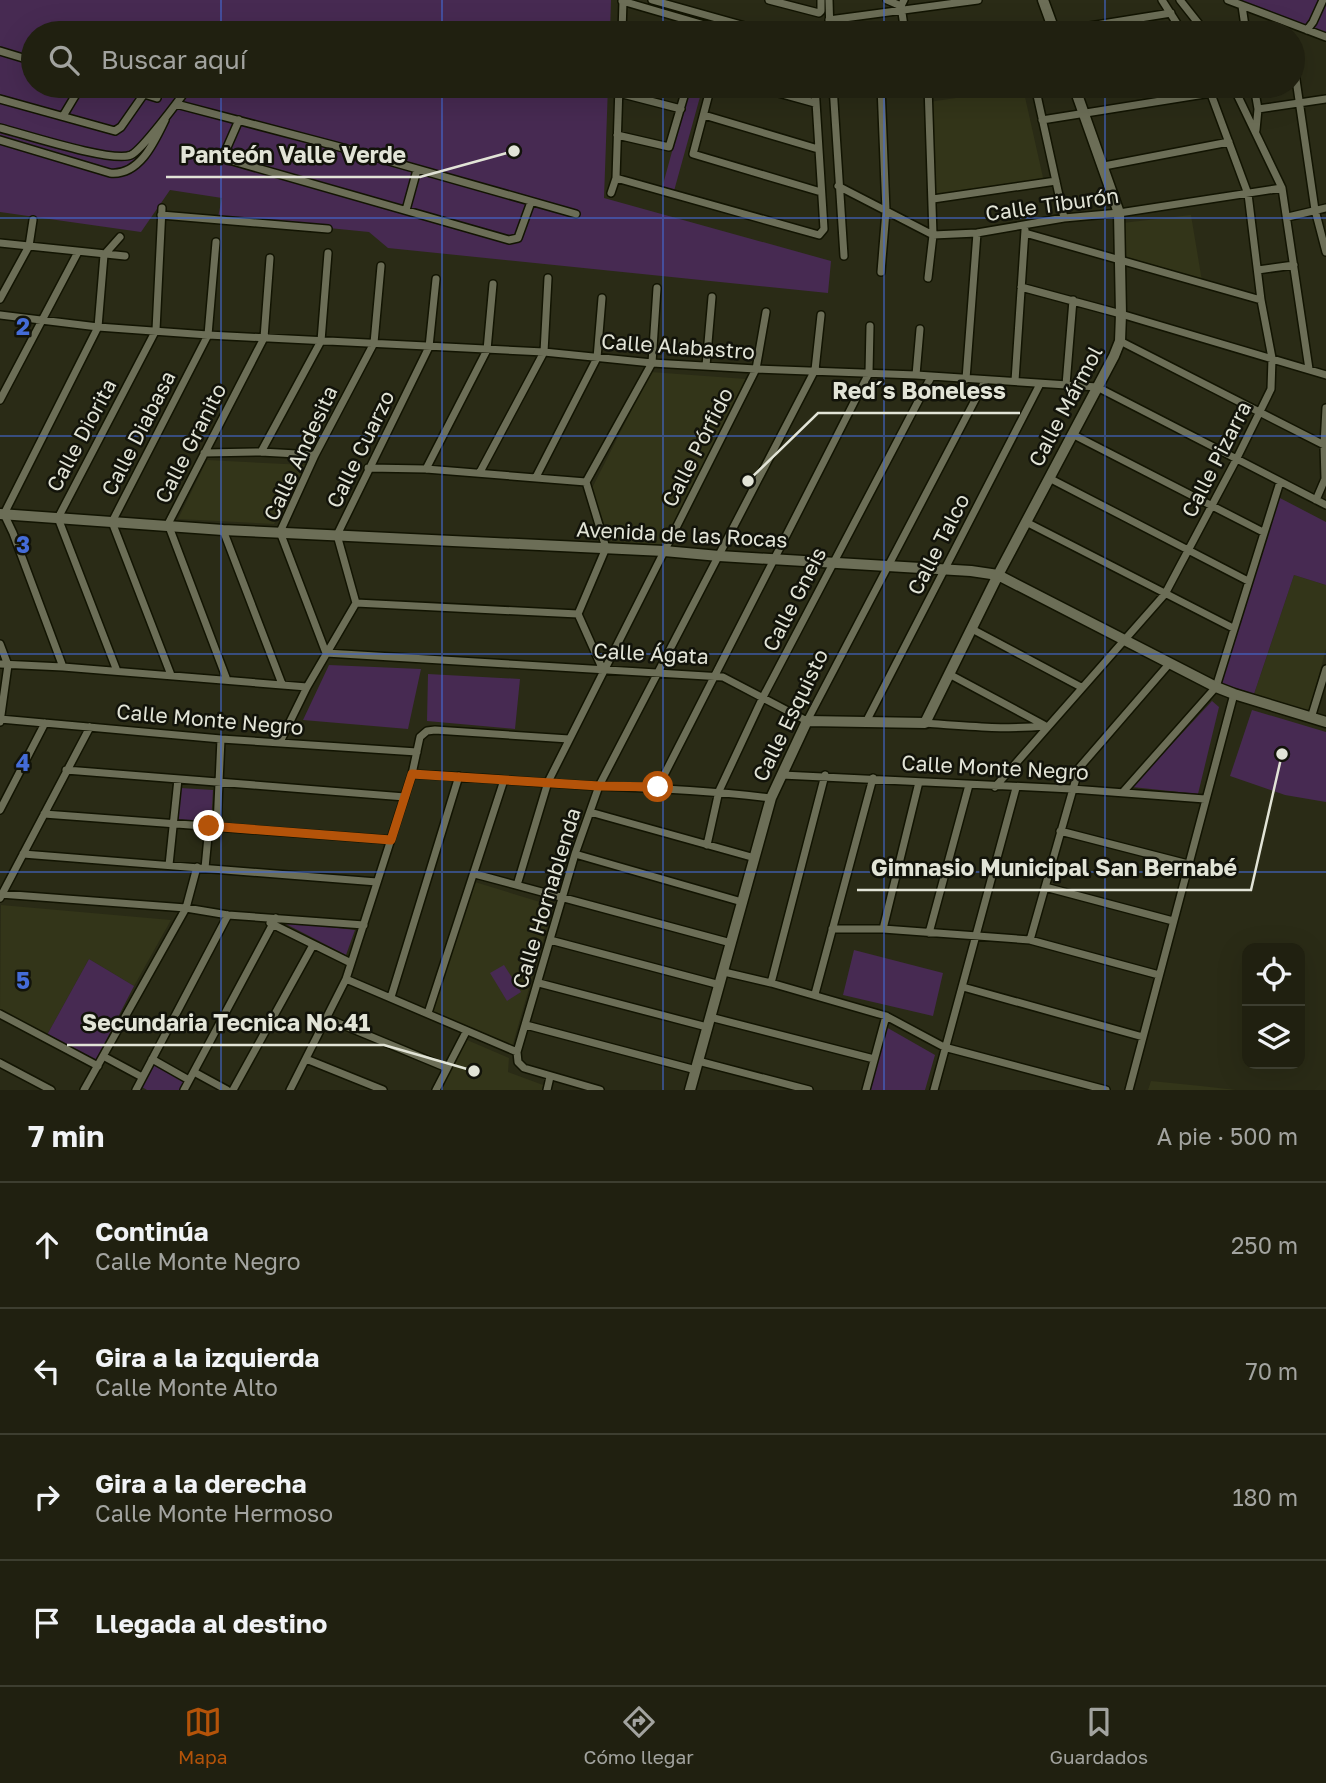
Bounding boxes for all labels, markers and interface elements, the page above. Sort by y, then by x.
search box [21,21,1305,98]
icon: search [45,41,83,79]
text: Buscar aquí [101,44,247,75]
callout: Panteón Valle Verde [166,133,420,177]
text: Panteón Valle Verde [180,140,406,168]
street label: Calle Tiburón [984,182,1120,226]
text: 2 [16,312,30,340]
street label: Calle Alabastro [600,328,756,364]
street label: Calle Mármol [1022,341,1108,471]
street label: Calle Diabasa [95,366,181,500]
callout: Red´s Boneless [818,369,1020,413]
street label: Calle Diorita [40,374,122,496]
text: Red´s Boneless [832,376,1006,404]
street label: Calle Granito [149,379,231,507]
street label: Calle Andesita [257,381,343,525]
street label: Calle Pórfido [656,383,738,511]
street label: Calle Cuarzo [320,386,400,512]
street label: Calle Pizarra [1176,397,1256,521]
street label: Calle Talco [901,489,975,599]
street label: Avenida de las Rocas [576,515,788,553]
text: 3 [16,530,30,558]
street label: Calle Gneis [757,543,831,655]
street label: Calle Ágata [593,637,709,669]
street label: Calle Esquisto [747,645,833,785]
street label: Calle Monte Negro [115,698,305,740]
text: 4 [16,748,30,776]
street label: Calle Monte Negro [901,749,1089,785]
route start [642,771,673,802]
street label: Calle Hornablenda [506,804,586,992]
route end [193,810,224,841]
callout: Gimnasio Municipal San Bernabé [857,846,1251,890]
text: Gimnasio Municipal San Bernabé [871,853,1237,881]
map controls [1242,943,1305,1069]
button: locate [1242,943,1305,1006]
text: 5 [16,966,30,994]
callout: Secundaria Tecnica No.41 [67,1001,384,1045]
button: layers [1242,1006,1305,1069]
text: Secundaria Tecnica No.41 [82,1008,370,1036]
text: 7 min [28,1118,104,1154]
text: A pie · 500 m [1157,1122,1298,1150]
text: Continúa [95,1216,209,1247]
icon: ahead [28,1226,66,1264]
text: 250 m [1231,1231,1298,1259]
text: Calle Monte Negro [95,1247,301,1275]
text: Gira a la izquierda [95,1342,319,1373]
icon: left [28,1352,66,1390]
text: 70 m [1245,1357,1298,1385]
text: Calle Monte Alto [95,1373,278,1401]
text: Gira a la derecha [95,1468,307,1499]
icon: right [28,1478,66,1516]
text: 180 m [1232,1483,1298,1511]
text: Calle Monte Hermoso [95,1499,333,1527]
icon: arrive [28,1604,66,1642]
text: Llegada al destino [95,1608,327,1639]
tab: Mapa [178,1703,227,1768]
tab: Cómo llegar [583,1703,694,1768]
tab: Guardados [1050,1703,1148,1768]

